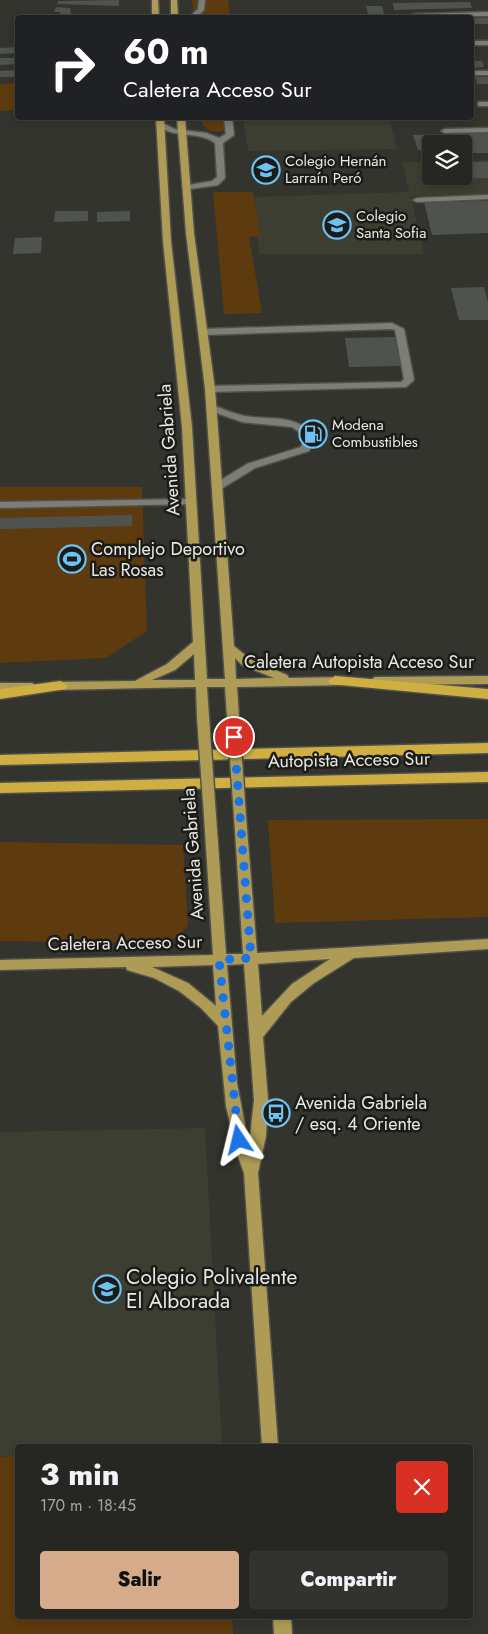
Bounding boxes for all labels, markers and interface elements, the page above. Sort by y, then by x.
text: 60 m [123,27,209,77]
icon: right [40,35,105,100]
text: Caletera Acceso Sur [123,73,312,105]
map controls [422,135,472,185]
button: layers [422,135,472,185]
place label: Colegio Hernán Larraín Peró [285,150,386,189]
school or university icon: Colegio Hernán Larraín Peró [251,155,281,185]
place label: Colegio Santa Sofia [356,205,426,244]
school or university icon: Colegio Santa Sofia [322,210,352,240]
street label: Avenida Gabriela [151,383,187,517]
place label: Modena Combustibles [332,414,418,453]
fuel station icon: Modena Combustibles [298,419,328,449]
place label: Complejo Deportivo Las Rosas [91,536,245,583]
sports icon: Complejo Deportivo Las Rosas [57,544,87,574]
street label: Caletera Autopista Acceso Sur [244,649,475,675]
pin [213,716,255,758]
icon: arrive [220,723,248,751]
street label: Autopista Acceso Sur [268,746,431,774]
street label: Avenida Gabriela [175,787,211,921]
street label: Caletera Acceso Sur [48,929,203,957]
place label: Avenida Gabriela / esq. 4 Oriente [295,1090,427,1137]
bus stop icon: Avenida Gabriela / esq. 4 Oriente [261,1098,291,1128]
position arrow [212,1113,264,1165]
place label: Colegio Polivalente El Alborada [126,1262,297,1316]
school or university icon: Colegio Polivalente El Alborada [92,1274,122,1304]
text: 3 min [40,1453,119,1496]
button: close [396,1461,448,1513]
text: 170 m · 18:45 [40,1494,136,1517]
button: Salir [40,1551,239,1609]
button: Compartir [249,1551,448,1609]

